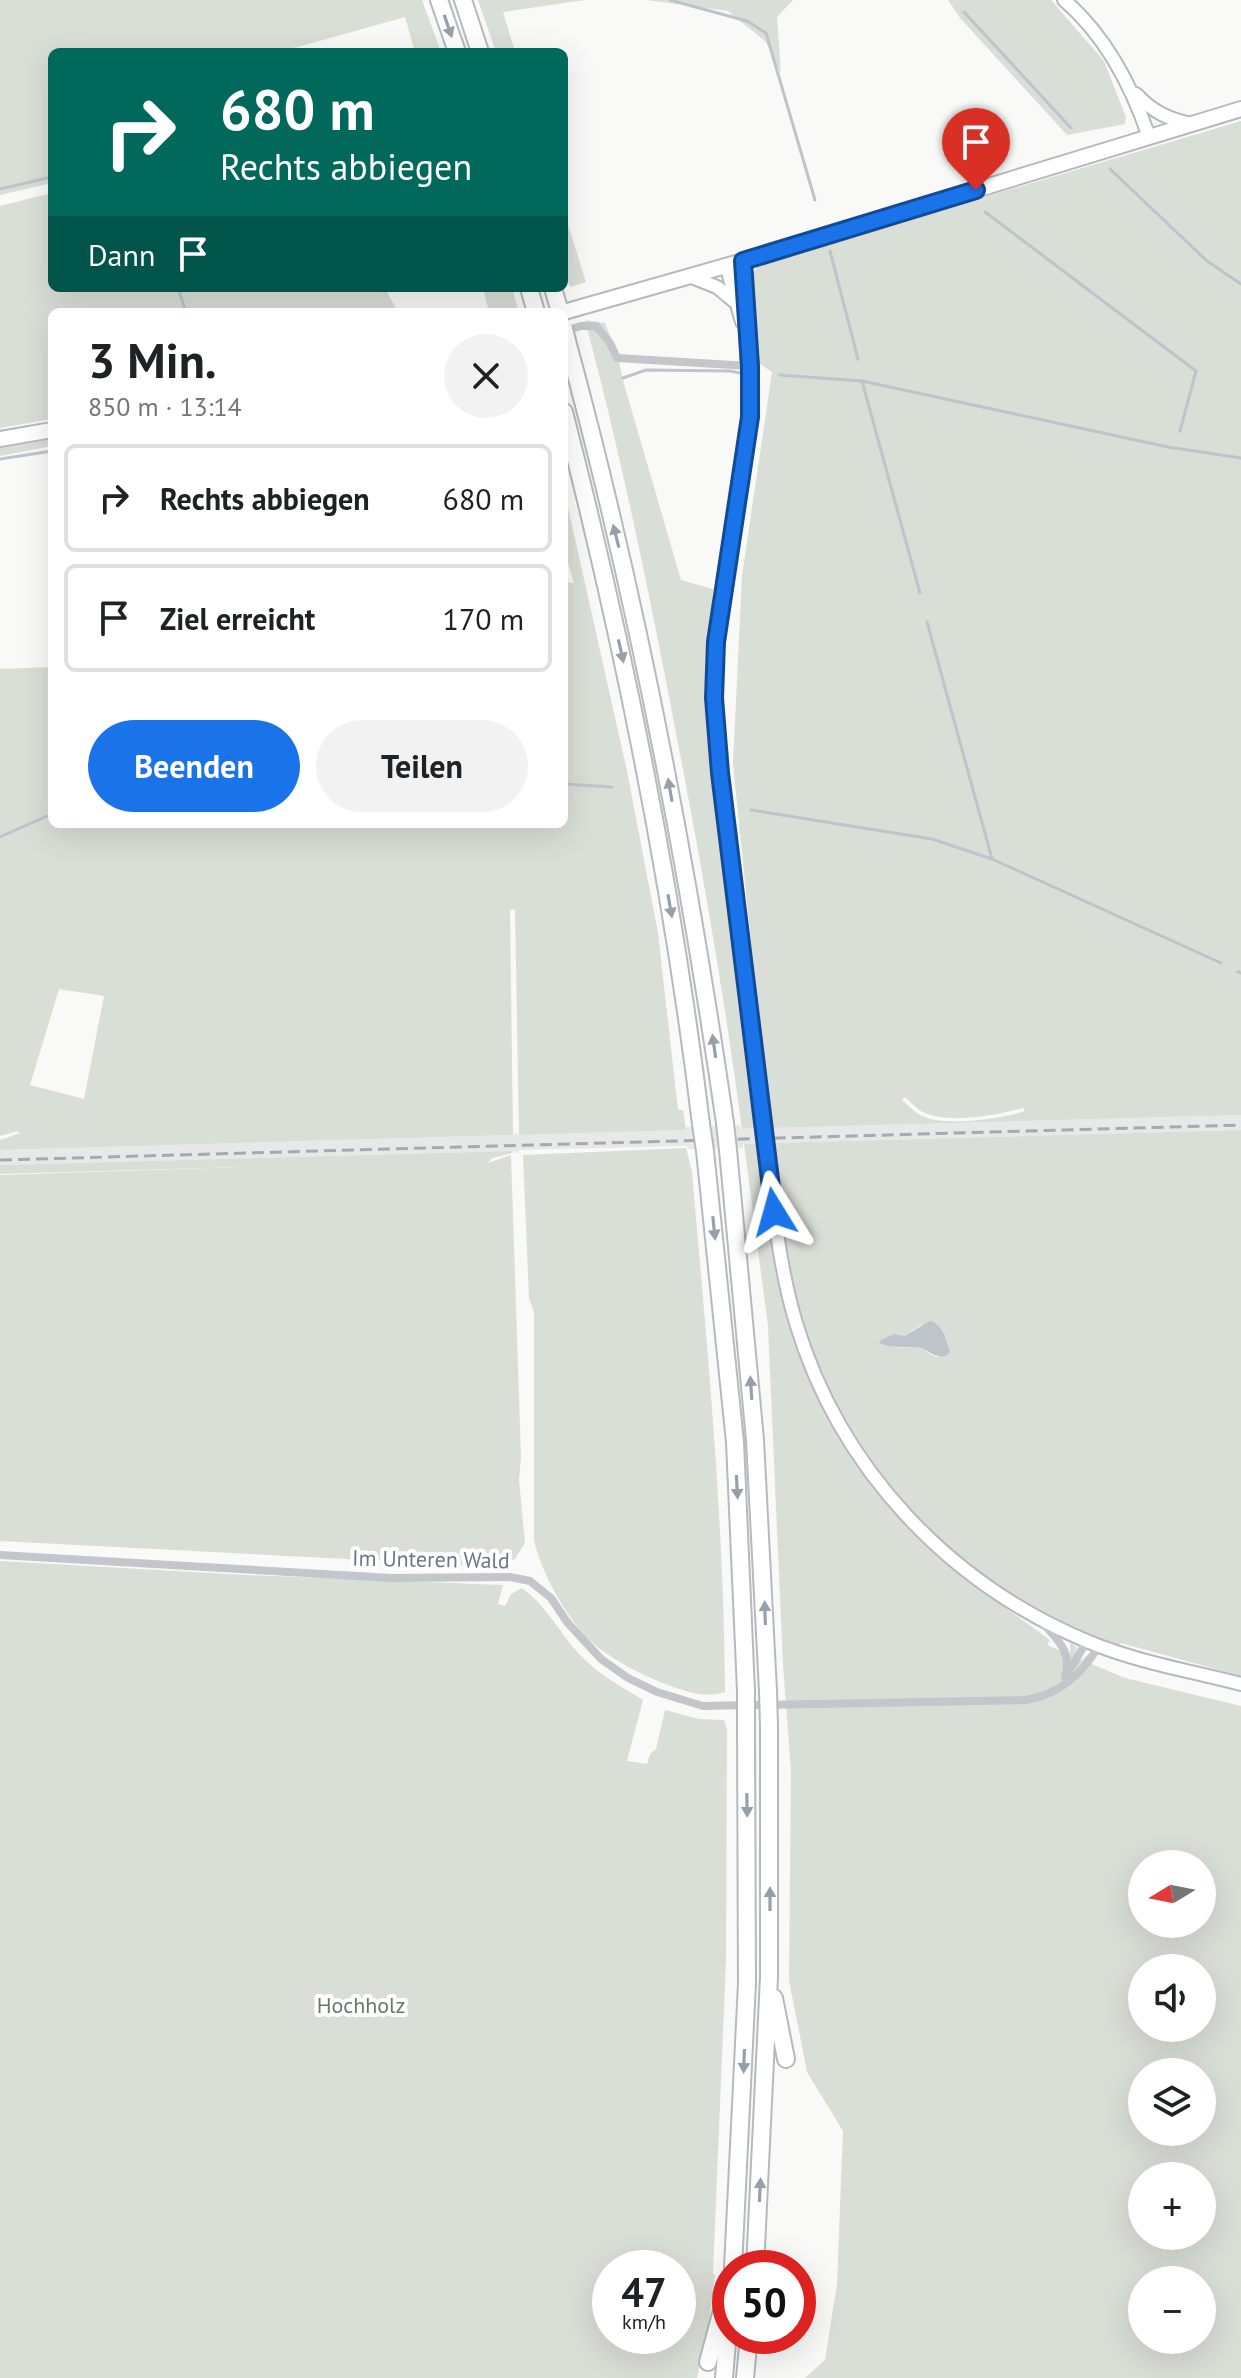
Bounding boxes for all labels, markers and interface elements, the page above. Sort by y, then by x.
one-way arrow [442,14,455,38]
text: 680 m [220,73,375,145]
icon: right [88,80,192,184]
pin [942,108,1010,190]
icon: arrive [954,120,998,164]
text: Rechts abbiegen [220,143,472,190]
icon: arrive [171,232,215,276]
text: Dann [88,235,155,274]
text: 3 Min. [88,329,217,391]
button: close [444,334,528,418]
text: 850 m · 13:14 [88,390,242,423]
icon: right [92,476,136,520]
text: Rechts abbiegen [160,479,370,518]
text: 680 m [443,479,524,518]
one-way arrow [609,523,621,548]
icon: arrive [92,596,136,640]
text: Ziel erreicht [160,599,315,638]
text: 170 m [443,599,524,638]
one-way arrow [615,639,627,664]
button: Beenden [88,720,300,812]
button: Teilen [316,720,528,812]
one-way arrow [663,777,675,802]
one-way arrow [664,894,676,919]
one-way arrow [707,1033,720,1058]
position arrow [732,1170,816,1254]
one-way arrow [707,1216,720,1241]
one-way arrow [745,1375,758,1400]
one-way arrow [731,1475,744,1500]
street label: Im Unteren Wald [352,1544,510,1574]
one-way arrow [759,1600,772,1625]
one-way arrow [741,1793,754,1818]
north arrow [1128,1850,1216,1938]
map controls [1128,1850,1216,2354]
one-way arrow [763,1886,776,1911]
button: sound [1128,1954,1216,2042]
park label: Hochholz [317,1991,405,2019]
one-way arrow [737,2049,750,2074]
button: layers [1128,2058,1216,2146]
button: + [1128,2162,1216,2250]
one-way arrow [753,2177,766,2202]
speed limit sign: 50 [712,2250,816,2354]
text: 47 [621,2266,667,2318]
button: − [1128,2266,1216,2354]
text: km/h [622,2309,666,2335]

